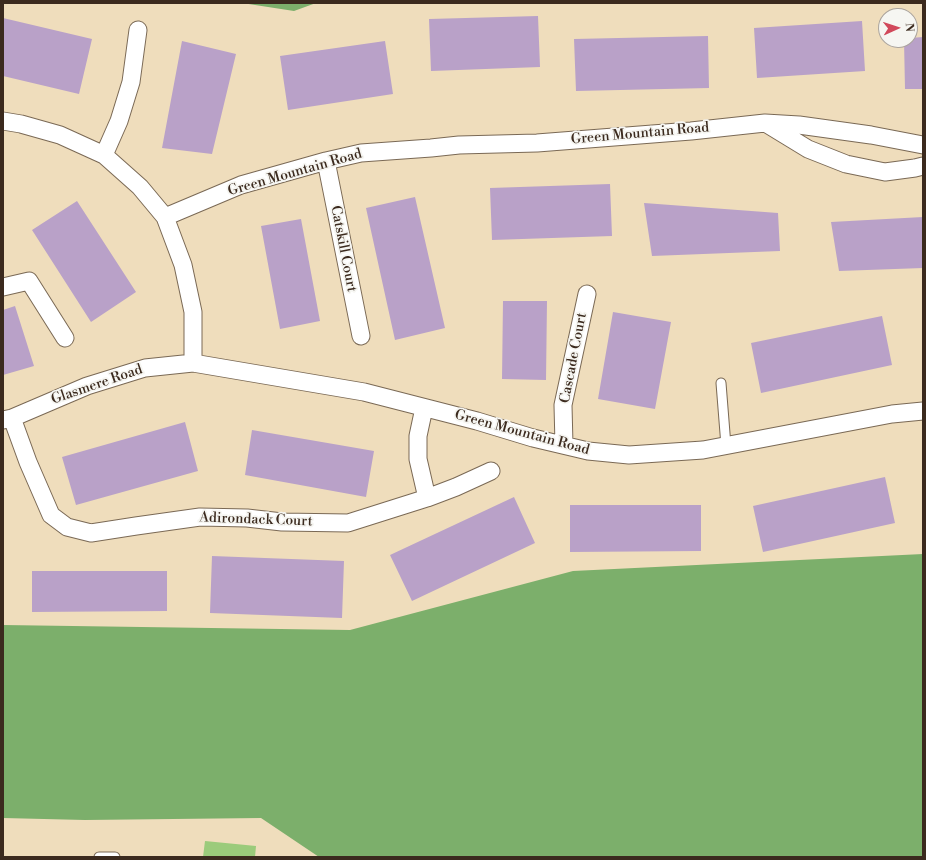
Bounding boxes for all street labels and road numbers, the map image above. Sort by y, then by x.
street label: Green Mountain Road [570,120,710,148]
street label: Green Mountain Road [226,146,364,200]
street label: Catskill Court [326,204,360,294]
street label: Cascade Court [557,311,591,405]
street label: Glasmere Road [49,362,145,408]
street label: Green Mountain Road [453,407,591,459]
street label: Adirondack Court [199,510,313,530]

